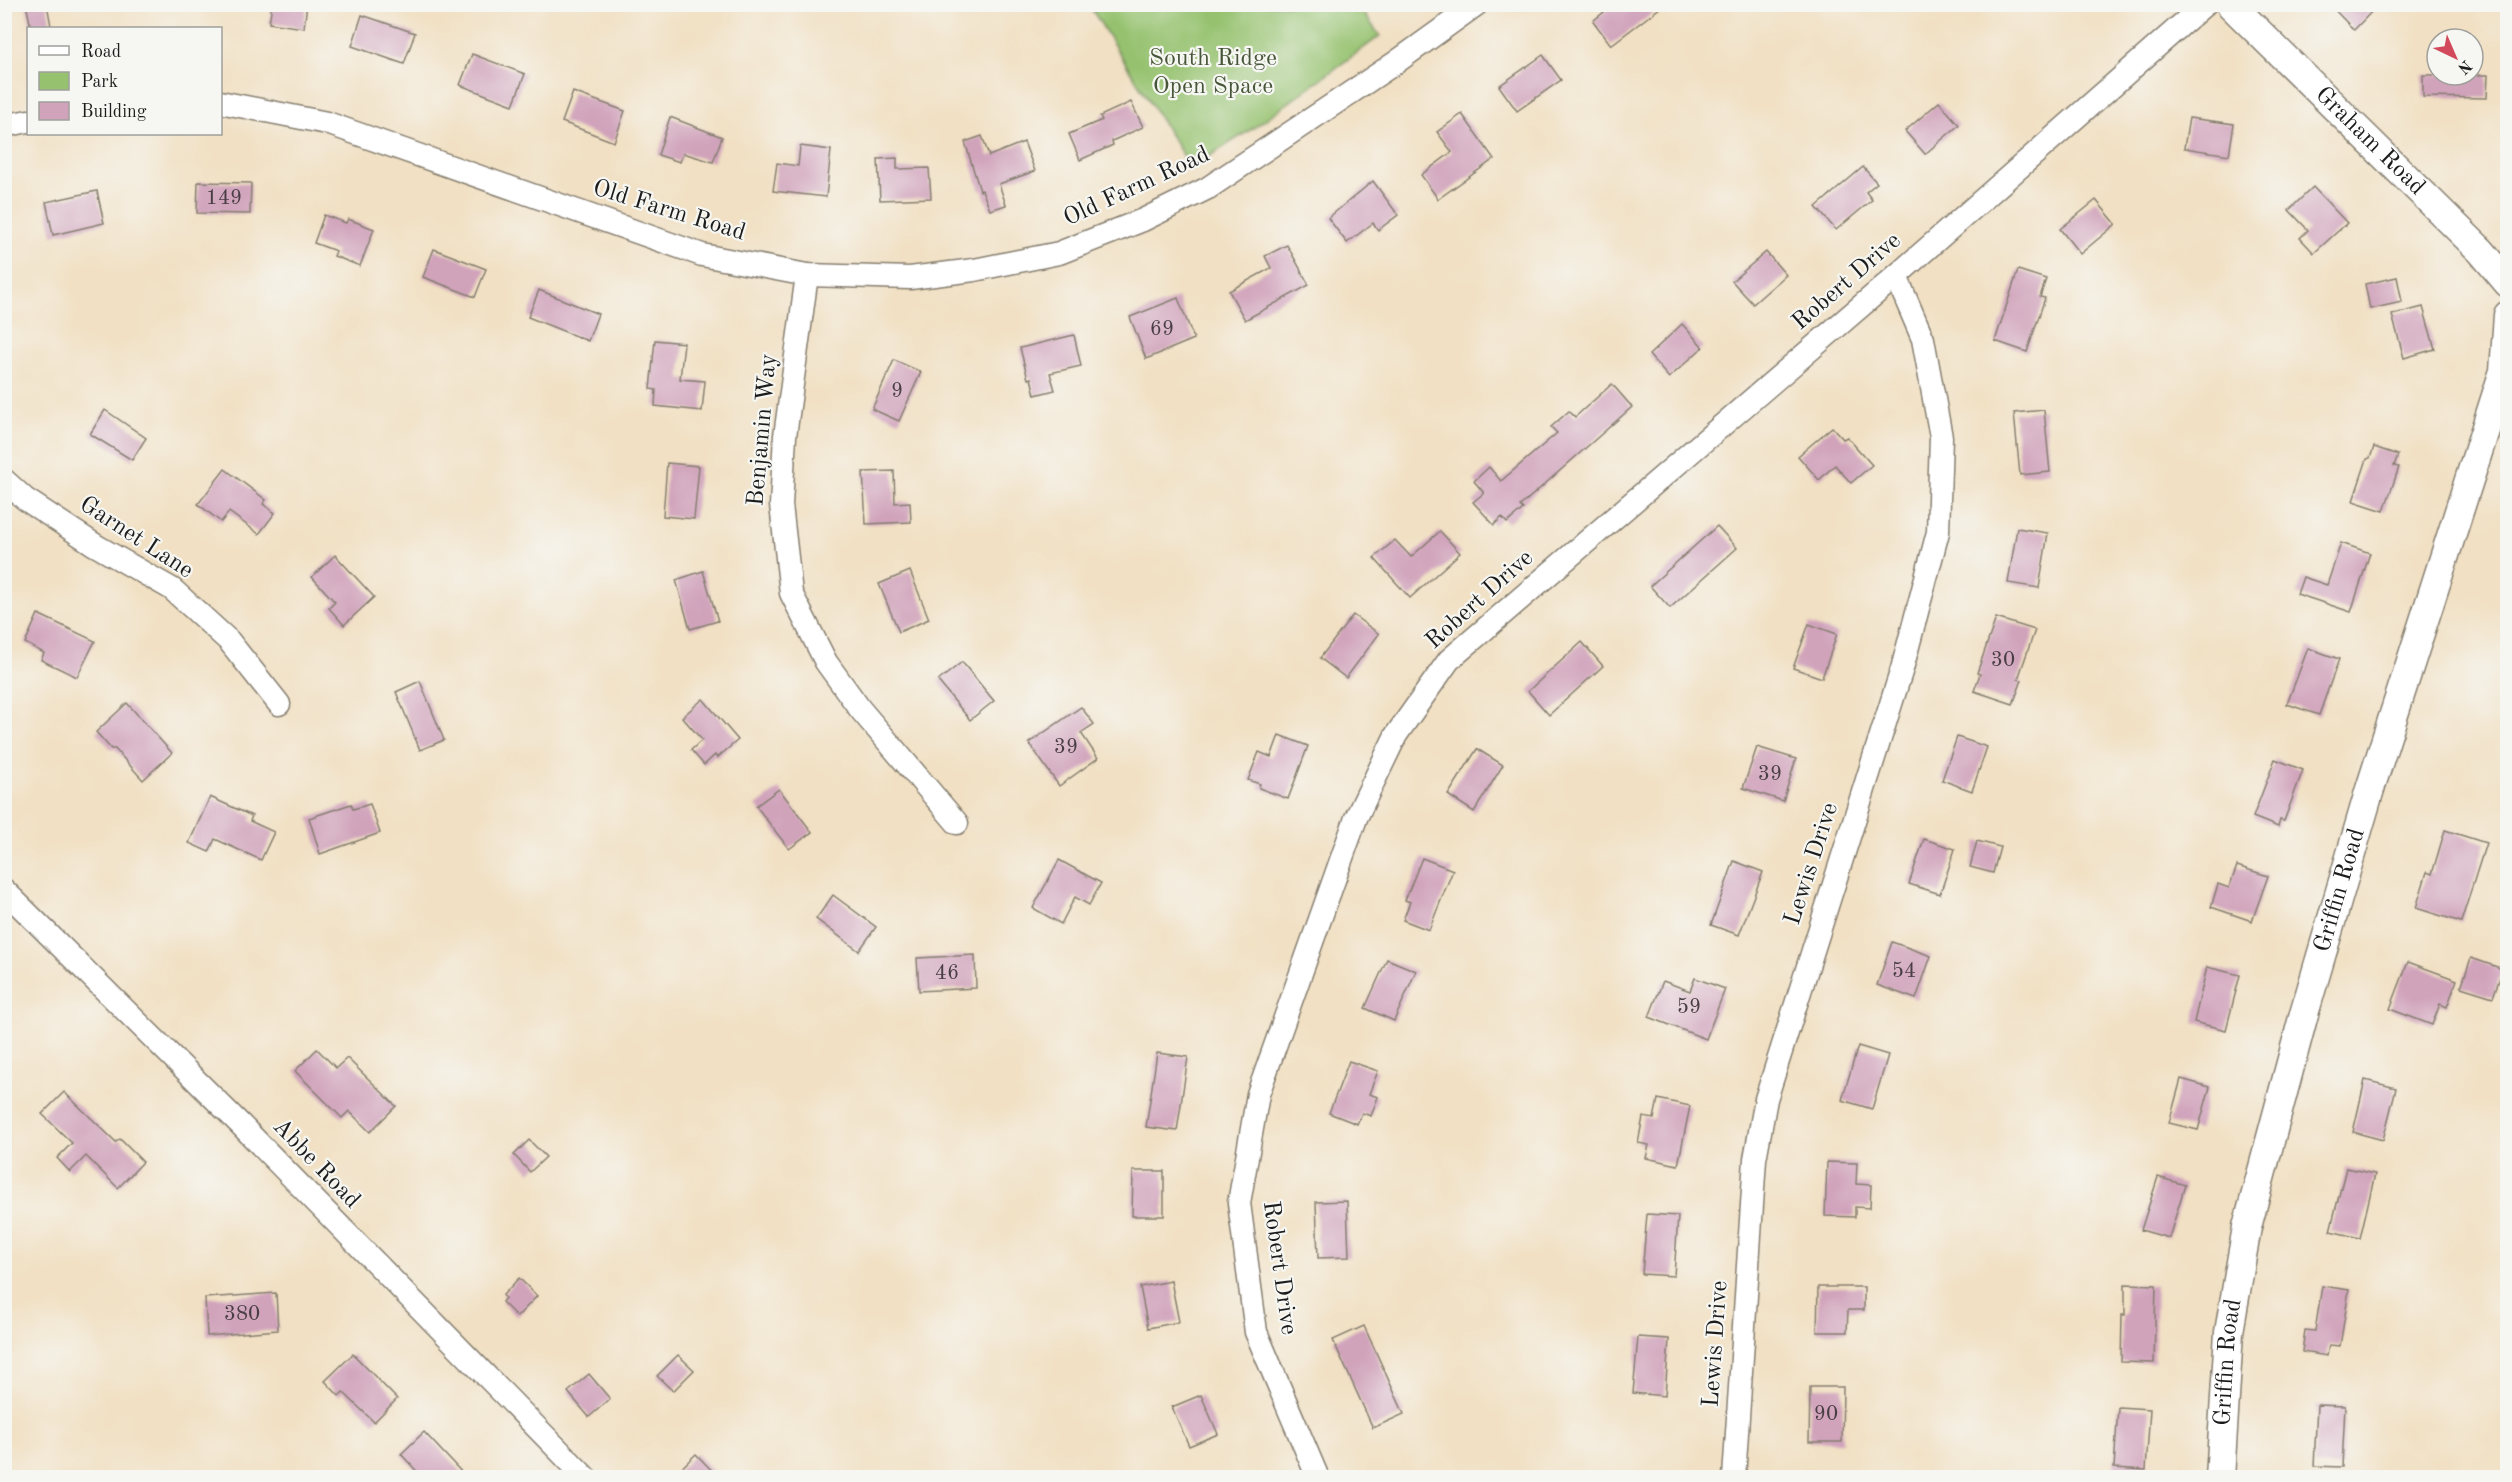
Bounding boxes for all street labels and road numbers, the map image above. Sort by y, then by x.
street label: Graham Road [2310,83,2429,200]
street label: Old Farm Road [1060,143,1214,231]
street label: Old Farm Road [590,176,748,246]
street label: Robert Drive [1788,229,1906,335]
street label: Benjamin Way [744,352,782,507]
street label: Garnet Lane [75,493,197,583]
street label: Robert Drive [1422,546,1538,654]
street label: Lewis Drive [1781,800,1843,928]
street label: Griffin Road [2311,826,2370,955]
street label: Abbe Road [268,1115,364,1213]
street label: Robert Drive [1258,1199,1300,1337]
street label: Lewis Drive [1700,1280,1732,1408]
street label: Griffin Road [2211,1297,2246,1427]

